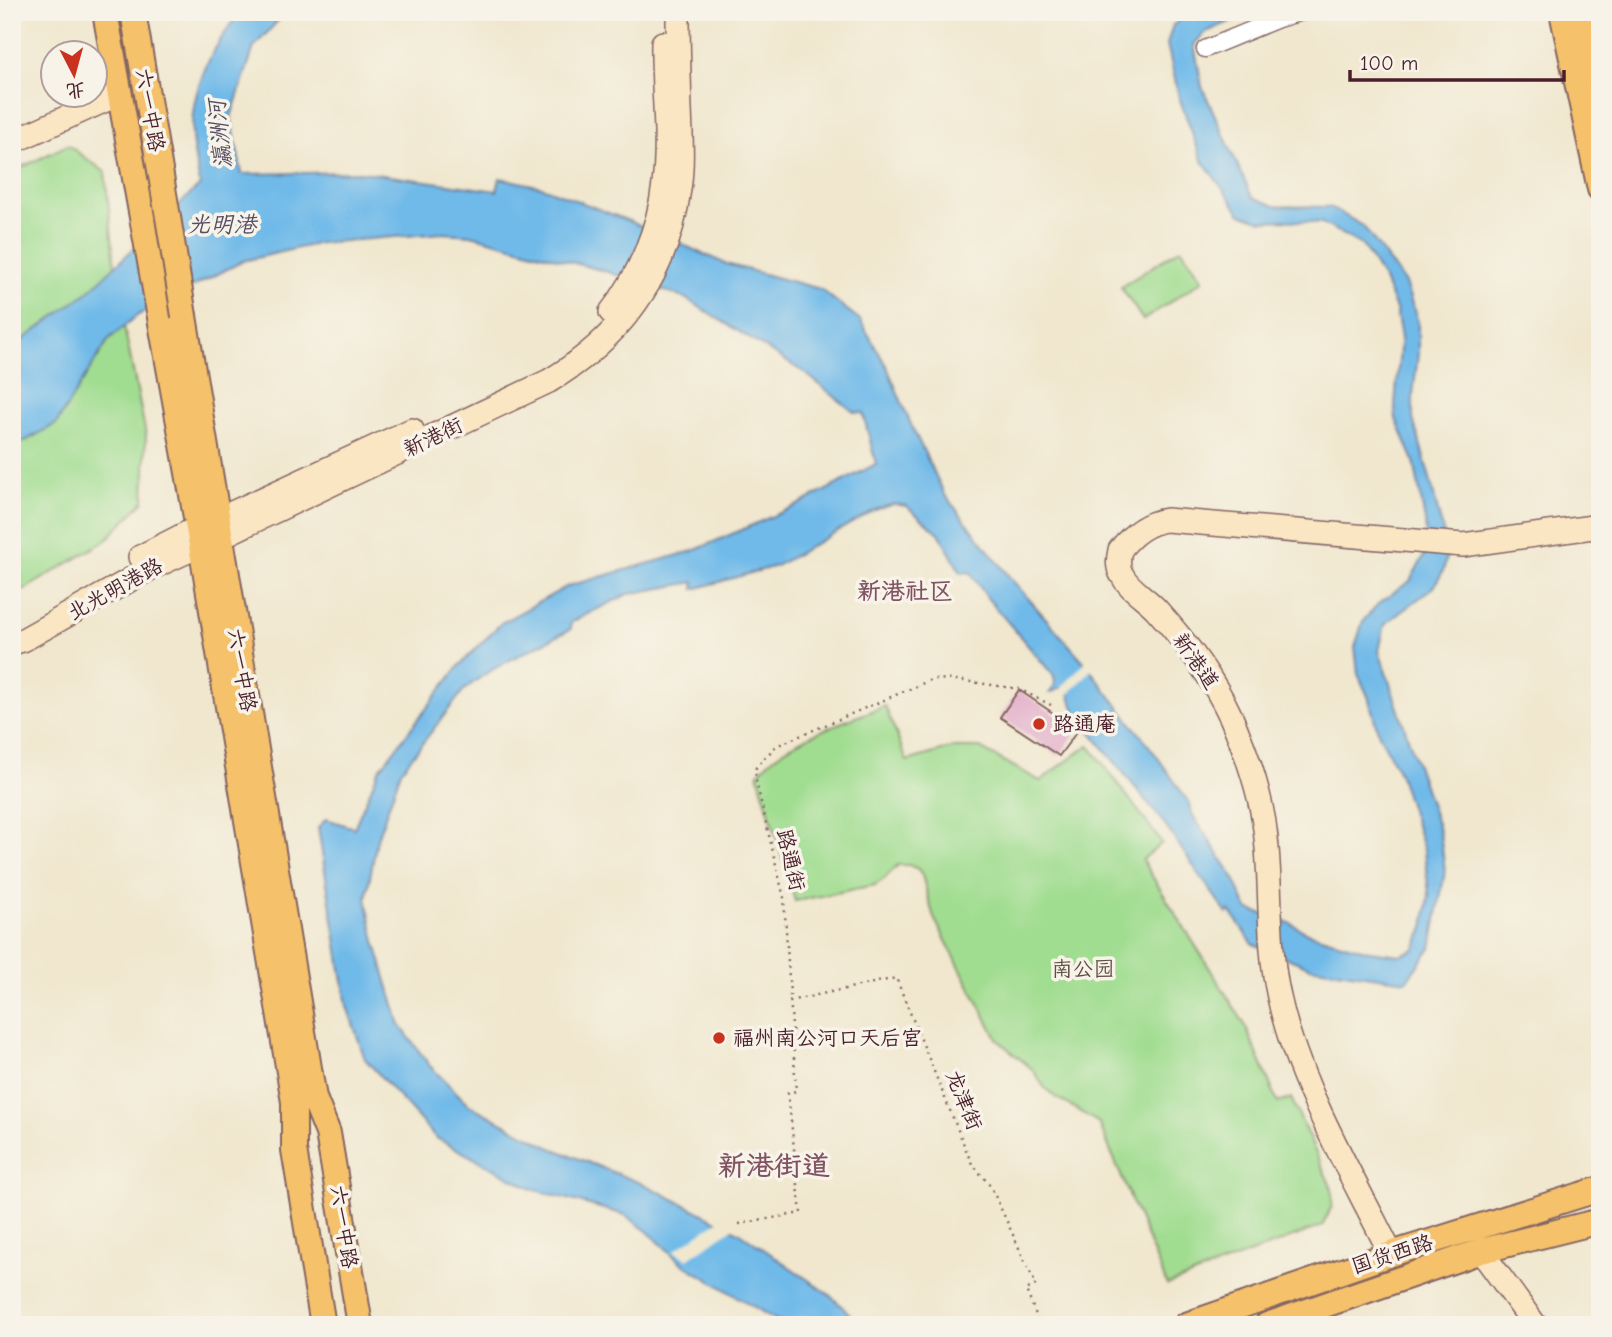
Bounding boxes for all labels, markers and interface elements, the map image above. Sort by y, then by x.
north arrow [38,38,108,108]
scale bar [1350,38,1563,82]
text: 100 m [1360,51,1418,75]
street label: 六一中路 [131,67,169,153]
text: 北 [65,78,86,102]
water label: 瀛洲河 [203,94,237,170]
water label: 光明港 [188,211,259,238]
street label: 新港街 [399,412,467,462]
street label: 北光明港路 [63,553,167,625]
district label: 新港社区 [857,577,953,605]
street label: 六一中路 [223,627,261,713]
street label: 新港道 [1168,628,1224,694]
place label: 路通庵 [1053,712,1116,736]
marker: 路通庵 [1031,716,1047,732]
street label: 路通街 [772,827,810,893]
park label: 南公园 [1052,957,1115,981]
place label: 福州南公河口天后宫 [733,1026,922,1050]
marker: 福州南公河口天后宫 [711,1030,727,1046]
street label: 龙津街 [941,1066,987,1134]
district label: 新港街道 [718,1150,830,1182]
street label: 六一中路 [326,1184,362,1270]
street label: 国货西路 [1348,1230,1436,1278]

